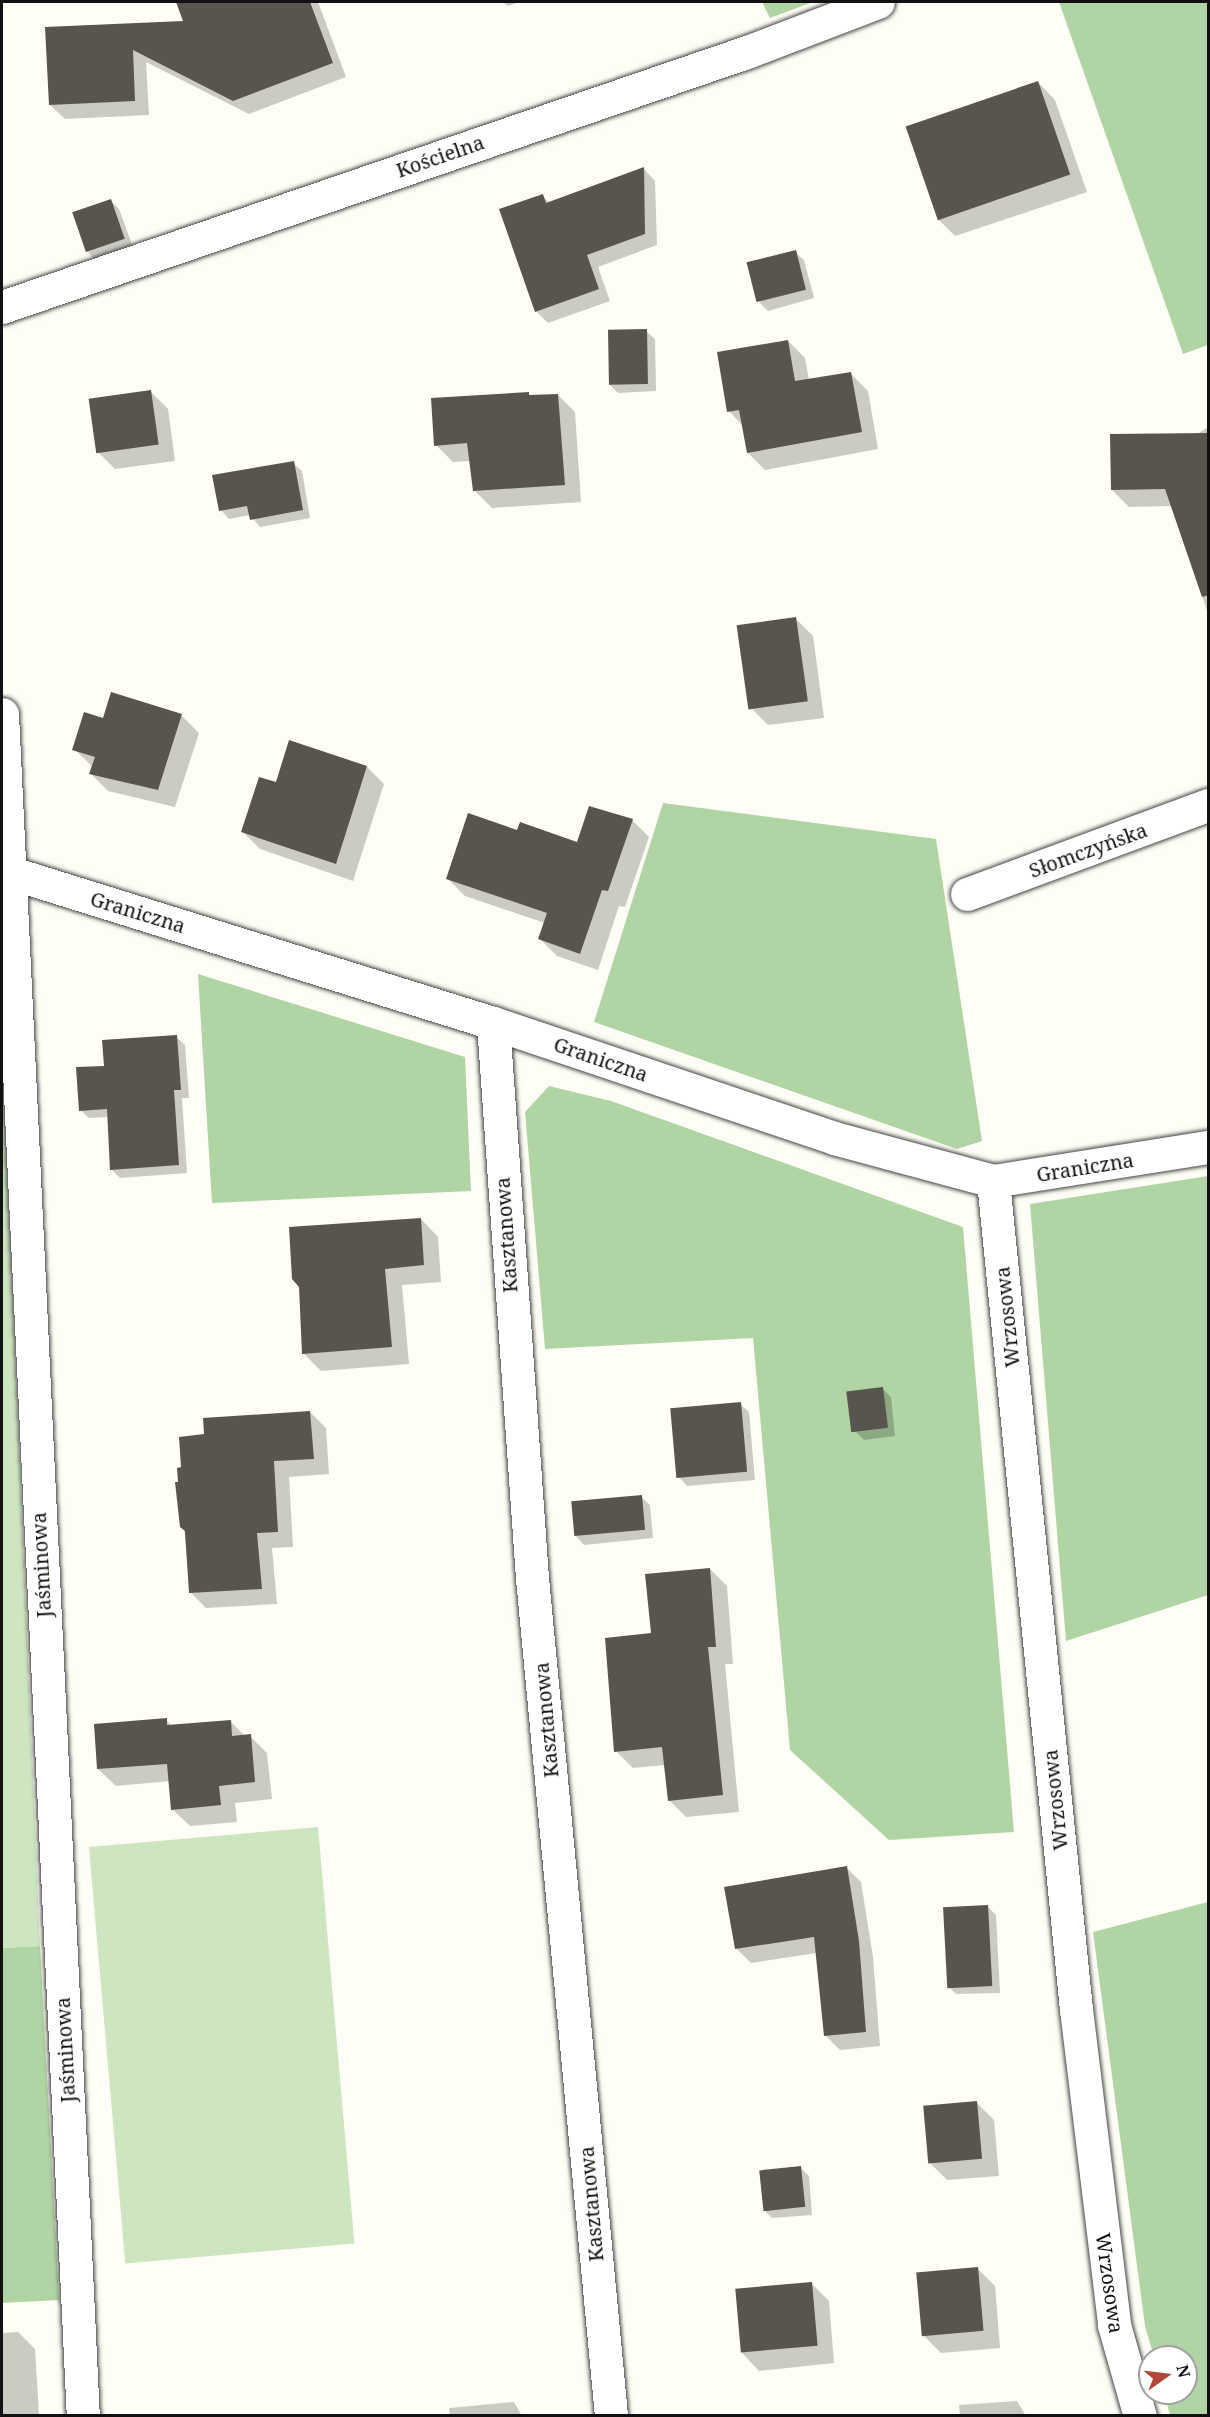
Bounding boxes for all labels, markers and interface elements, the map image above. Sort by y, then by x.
street label: Kościelna [393,130,487,182]
street label: Słomczyńska [1026,818,1150,882]
street label: Graniczna [88,886,188,938]
street label: Graniczna [551,1032,651,1086]
street label: Graniczna [1035,1147,1135,1187]
street label: Kasztanowa [490,1176,522,1294]
street label: Wrzosowa [990,1265,1024,1369]
street label: Jaśminowa [26,1512,56,1618]
street label: Kasztanowa [529,1661,563,1779]
street label: Wrzosowa [1038,1748,1072,1852]
street label: Jaśminowa [50,1997,80,2103]
street label: Kasztanowa [574,2145,608,2263]
street label: Wrzosowa [1091,2231,1129,2335]
north arrow [1138,2345,1198,2405]
text: N [1171,2362,1196,2380]

